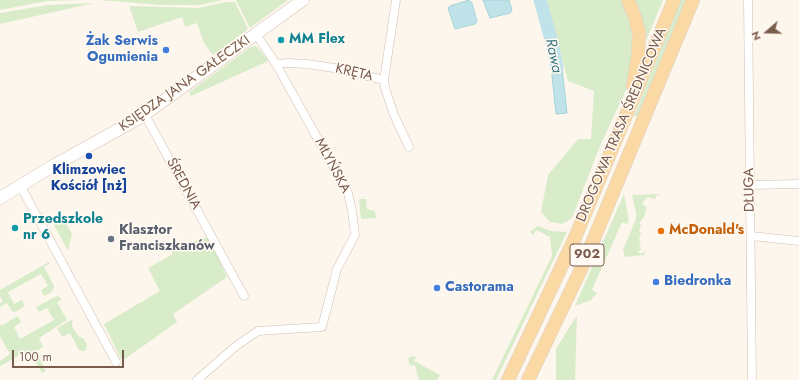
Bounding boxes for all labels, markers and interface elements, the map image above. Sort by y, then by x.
north arrow [747,12,787,52]
street label: DROGOWA TRASA ŚREDNICOWA [573,25,671,225]
text: N [747,29,765,43]
street label: KSIĘDZA JANA GAŁECZKI [116,32,254,136]
place label: MM Flex [289,32,345,48]
place label: Żak Serwis Ogumienia [86,34,158,66]
marker: MM Flex [276,35,286,45]
water label: Rawa [541,37,565,75]
marker: Żak Serwis Ogumienia [161,45,171,55]
street label: KRĘTA [334,61,374,85]
street label: MŁYŃSKA [310,135,354,197]
marker: Klimzowiec Kościół [nż] [84,151,94,161]
street label: ŚREDNIA [162,155,204,213]
place label: Klimzowiec Kościół [nż] [51,163,127,196]
street label: DŁUGA [741,168,759,212]
place label: Przedszkole nr 6 [23,212,103,244]
marker: Przedszkole nr 6 [10,223,20,233]
place label: Klasztor Franciszkanów [119,223,215,256]
place label: McDonald's [669,223,744,239]
marker: McDonald's [656,226,666,236]
marker: Klasztor Franciszkanów [106,234,116,244]
road number: 902 [570,244,604,266]
place label: Biedronka [664,274,731,290]
marker: Biedronka [651,277,661,287]
place label: Castorama [445,280,514,296]
marker: Castorama [432,283,442,293]
scale bar [14,342,126,368]
text: 100 m [19,348,52,366]

